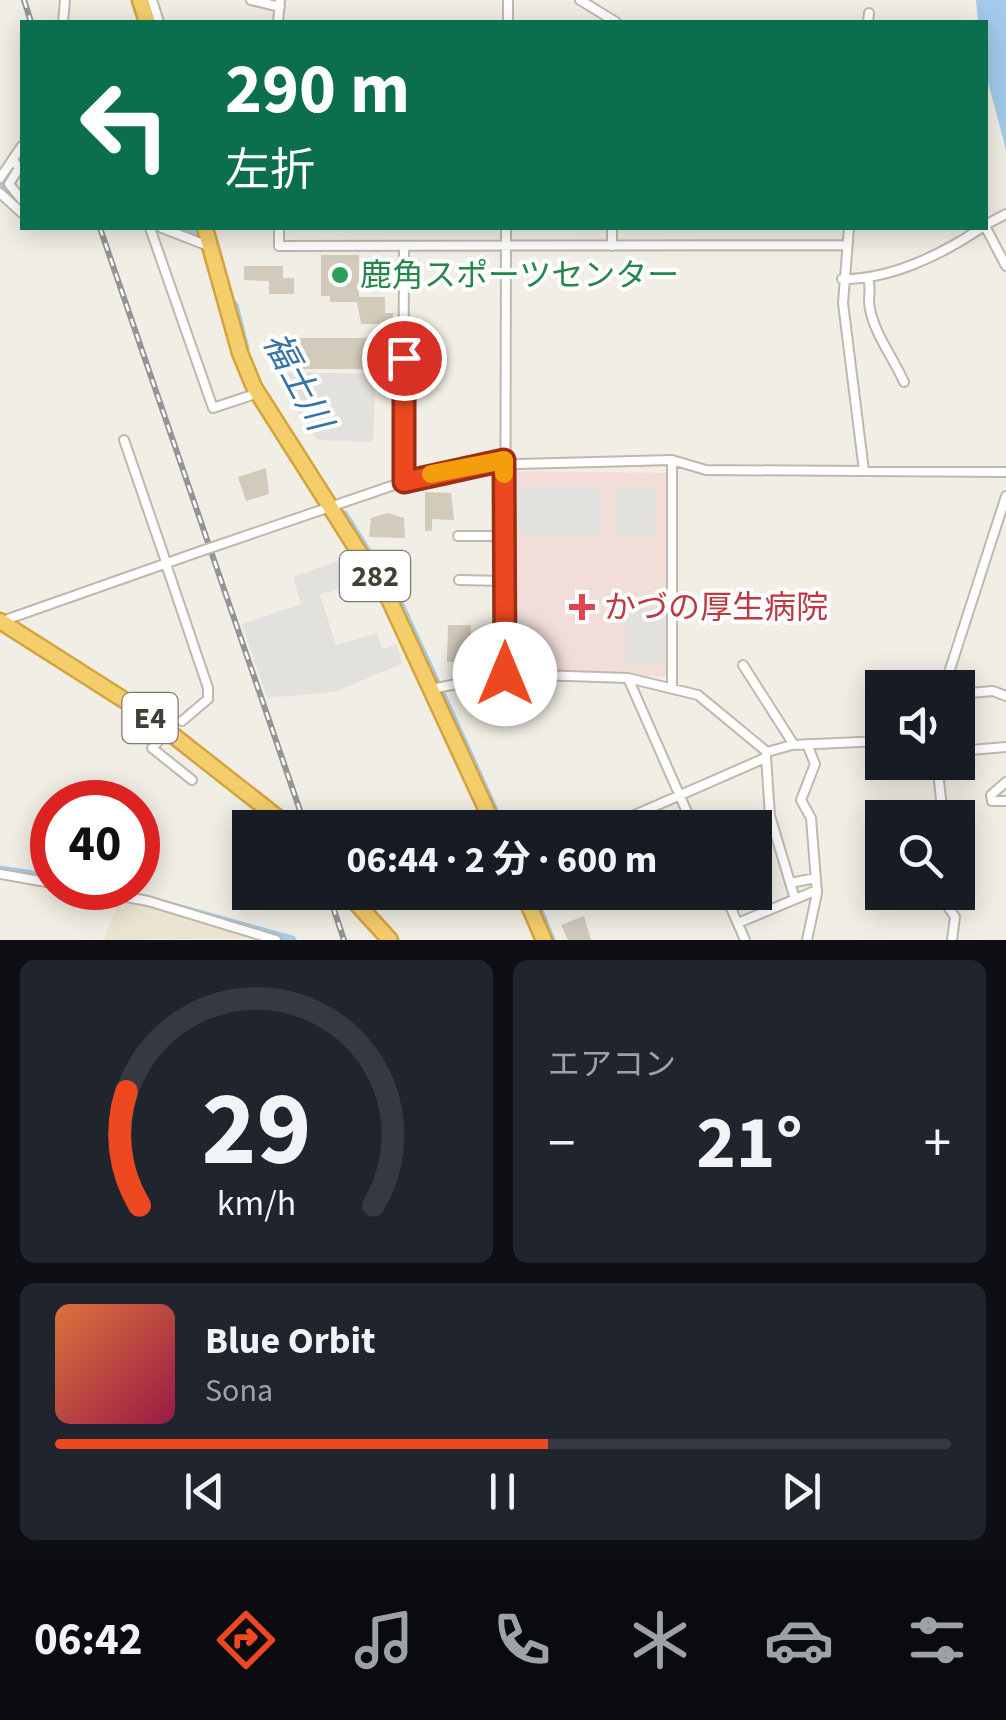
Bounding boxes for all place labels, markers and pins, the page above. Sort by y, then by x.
place label: 鹿角スポーツセンター [360,253,679,299]
marker: 鹿角スポーツセンター [329,264,351,286]
pin [362,316,447,401]
place label: かづの厚生病院 [604,585,828,631]
marker: かづの厚生病院 [569,594,595,620]

